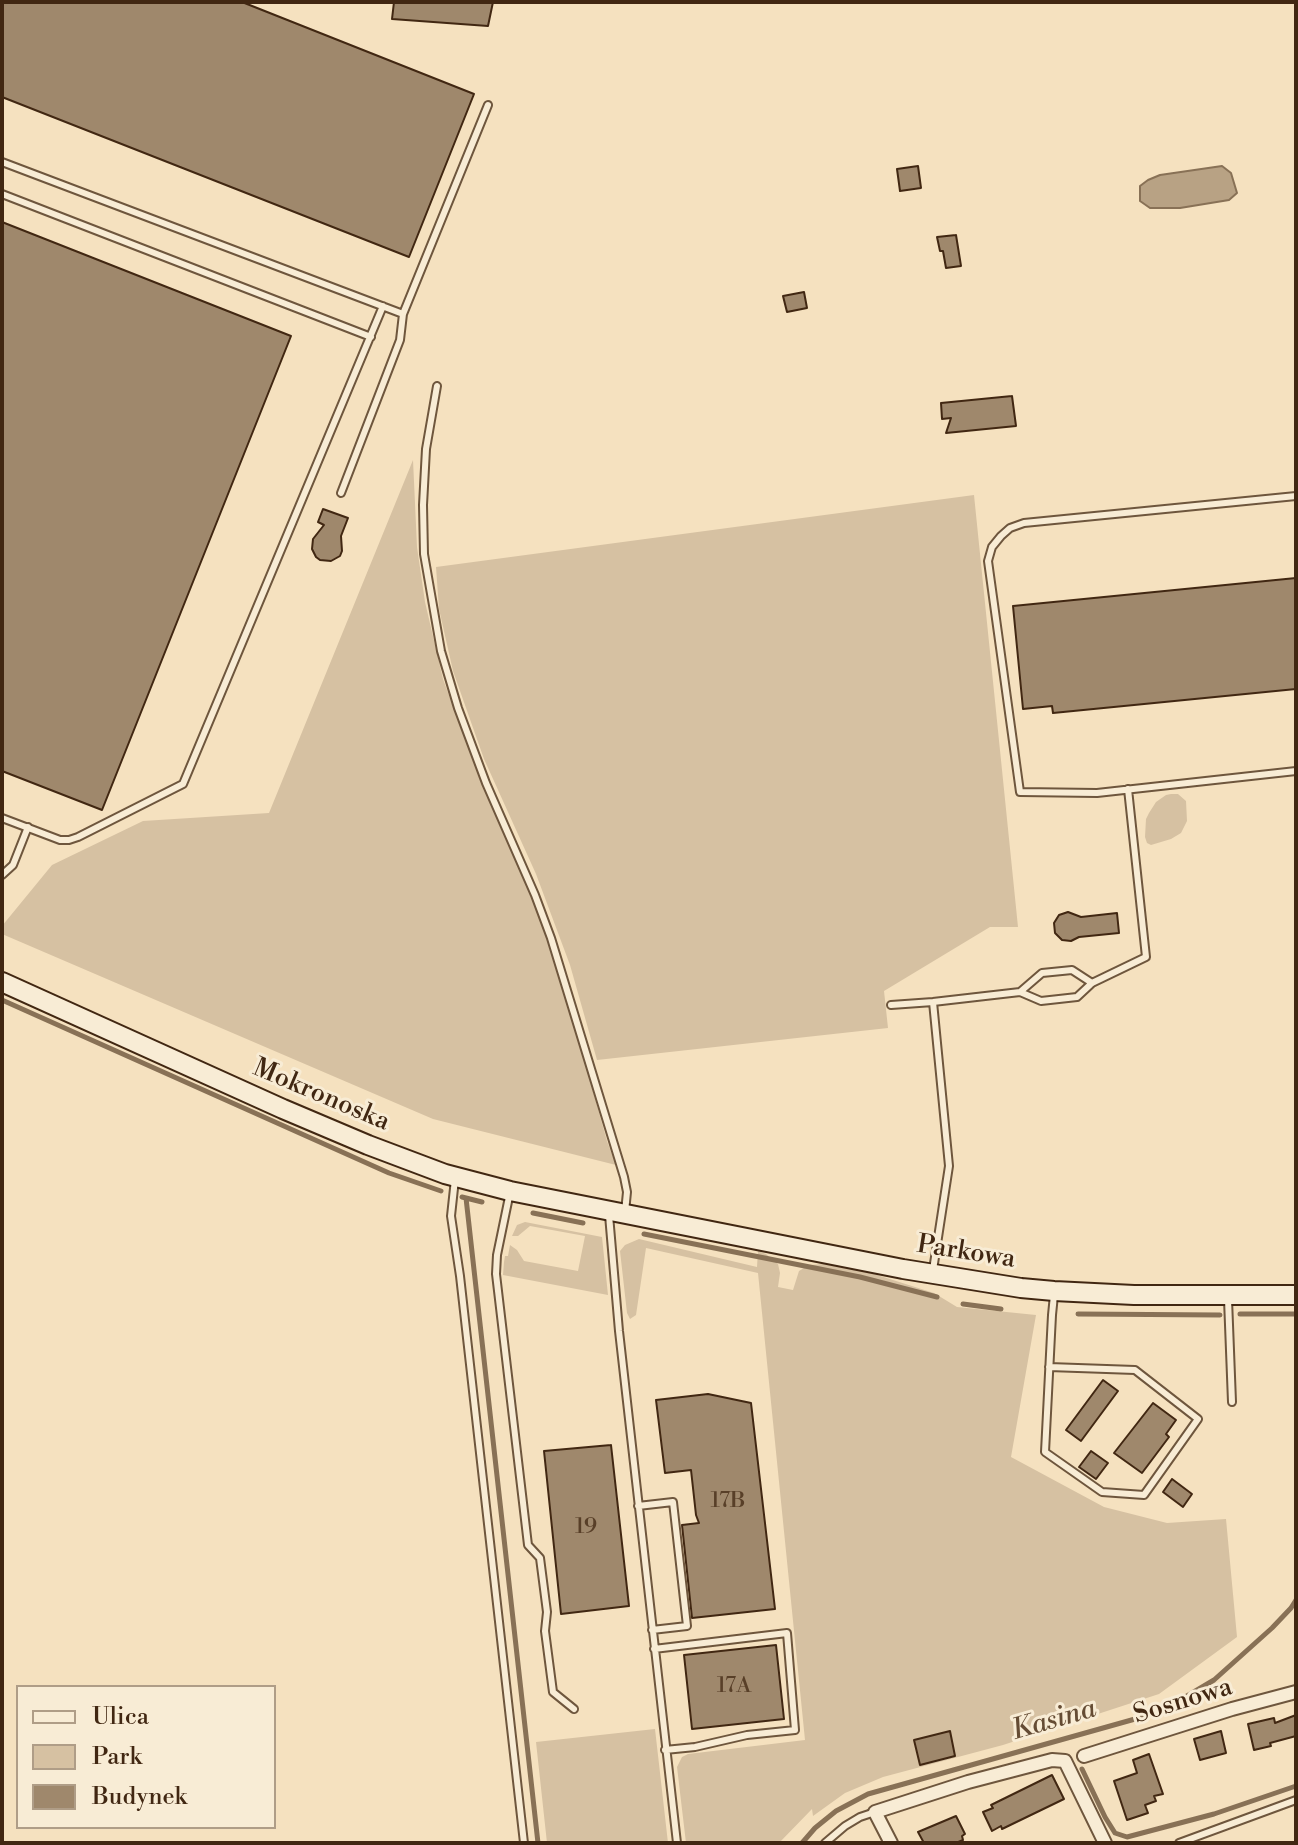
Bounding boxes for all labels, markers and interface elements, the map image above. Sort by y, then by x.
street label: Mokronoska [248,1053,394,1139]
street label: Parkowa [915,1230,1017,1276]
house number: 17B [711,1489,745,1515]
house number: 19 [575,1515,597,1541]
street label: Sosnowa [1130,1672,1236,1732]
house number: 17A [717,1674,751,1700]
legend [16,1685,276,1829]
water label: Kasina [1008,1693,1100,1749]
text: Ulica [92,1702,149,1732]
text: Park [92,1742,142,1772]
text: Budynek [92,1782,187,1812]

